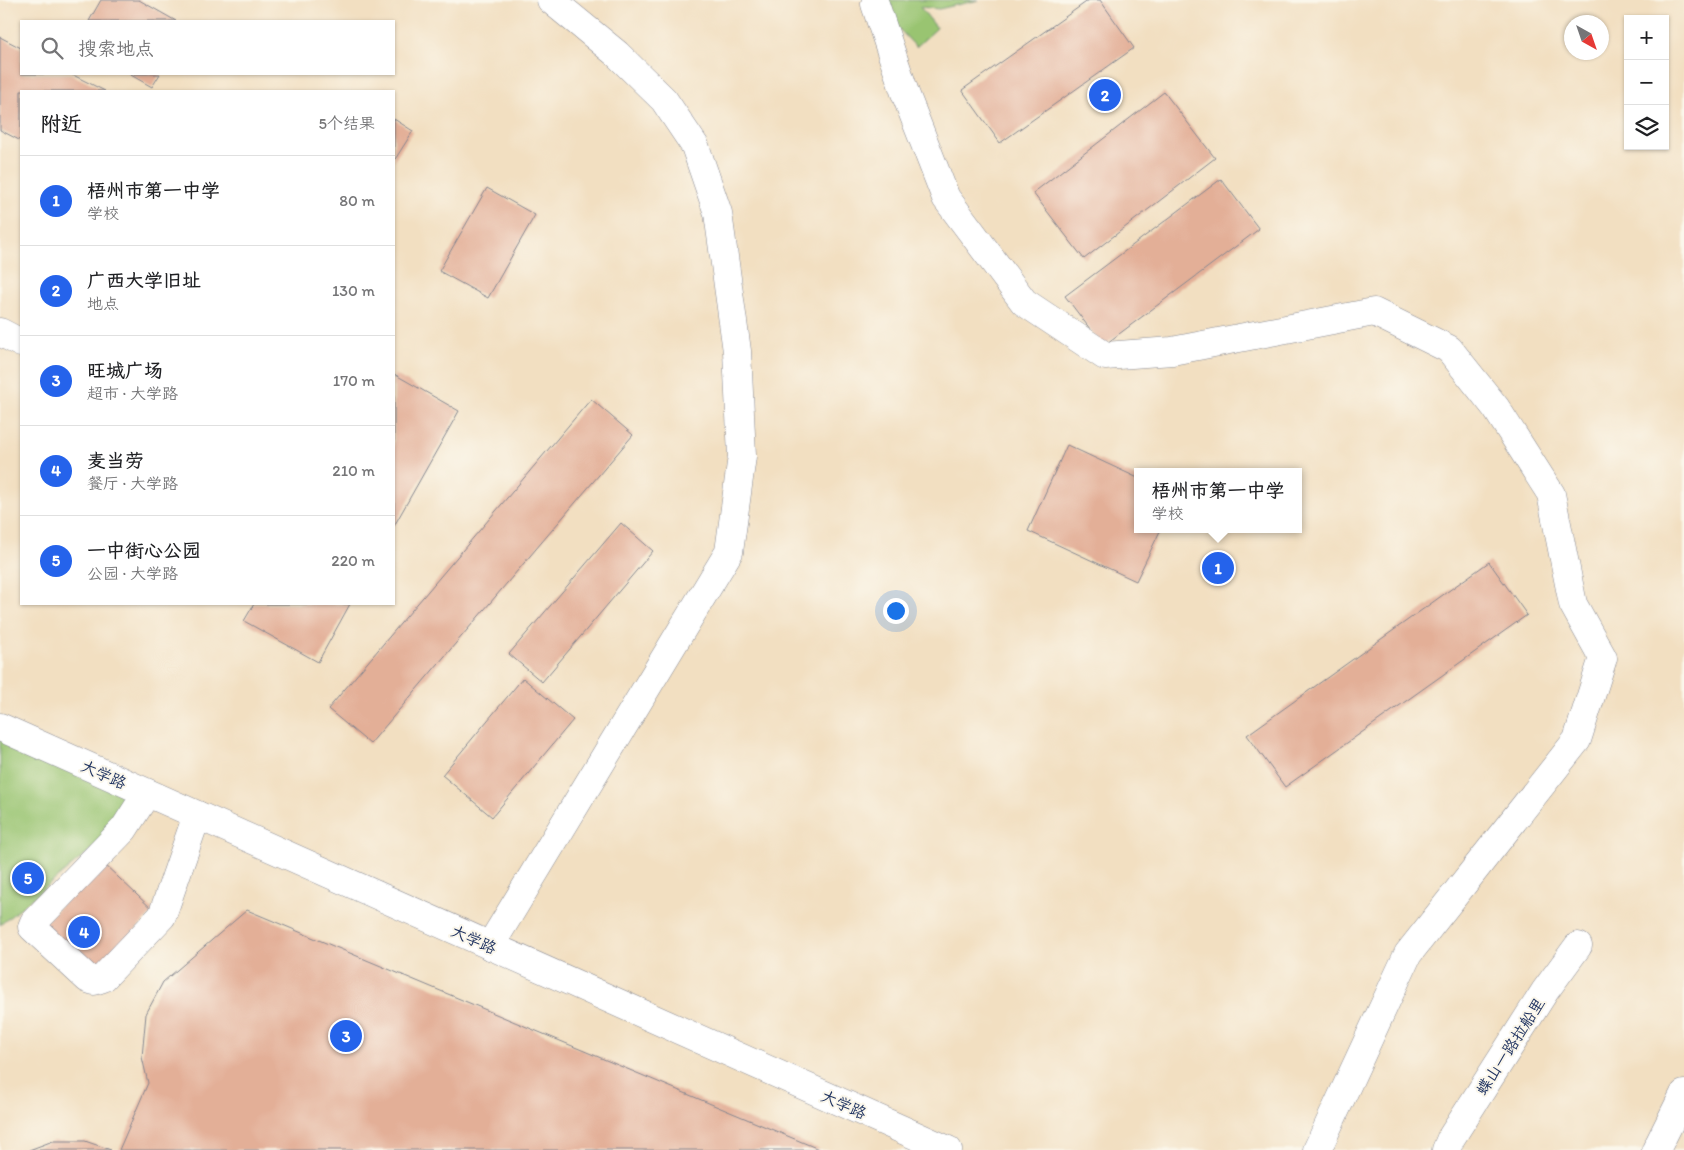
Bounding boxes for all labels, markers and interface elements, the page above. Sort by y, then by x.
north arrow [1564,15,1609,60]
map controls [1624,15,1669,150]
button: + [1624,15,1669,60]
search box [20,20,395,75]
icon: search [38,34,66,62]
text: 搜索地点 [78,37,154,60]
button: − [1624,60,1669,105]
pin: 2 [1089,76,1121,114]
button: layers [1624,105,1669,150]
text: 附近 [40,111,82,136]
text: 5个结果 [319,114,375,133]
text: 梧州市第一中学 [87,179,220,202]
text: 1 [52,191,60,210]
text: 80 m [339,191,375,210]
text: 学校 [87,204,119,223]
text: 广西大学旧址 [87,269,201,292]
text: 2 [52,281,60,300]
text: 130 m [332,281,375,300]
text: 地点 [87,294,119,313]
text: 旺城广场 [87,359,163,382]
text: 3 [52,371,60,390]
text: 170 m [333,371,375,390]
text: 超市 · 大学路 [87,384,178,403]
text: 麦当劳 [87,449,144,472]
text: 4 [51,461,61,480]
text: 210 m [332,461,375,480]
popup [1134,468,1302,533]
text: 餐厅 · 大学路 [87,474,178,493]
text: 梧州市第一中学 [1151,479,1285,502]
text: 学校 [1151,504,1184,523]
text: 一中街心公园 [87,539,201,562]
pin: 1 [1202,549,1234,587]
text: 5 [52,551,60,570]
text: 220 m [331,551,375,570]
text: 公园 · 大学路 [87,564,178,583]
your location [883,598,909,624]
street label: 大学路 [78,756,130,793]
pin: 5 [12,859,44,897]
pin: 4 [68,913,100,951]
street label: 大学路 [448,921,500,958]
street label: 蝶山一路拉船里 [1472,994,1549,1098]
pin: 3 [330,1017,362,1055]
street label: 大学路 [818,1086,870,1123]

